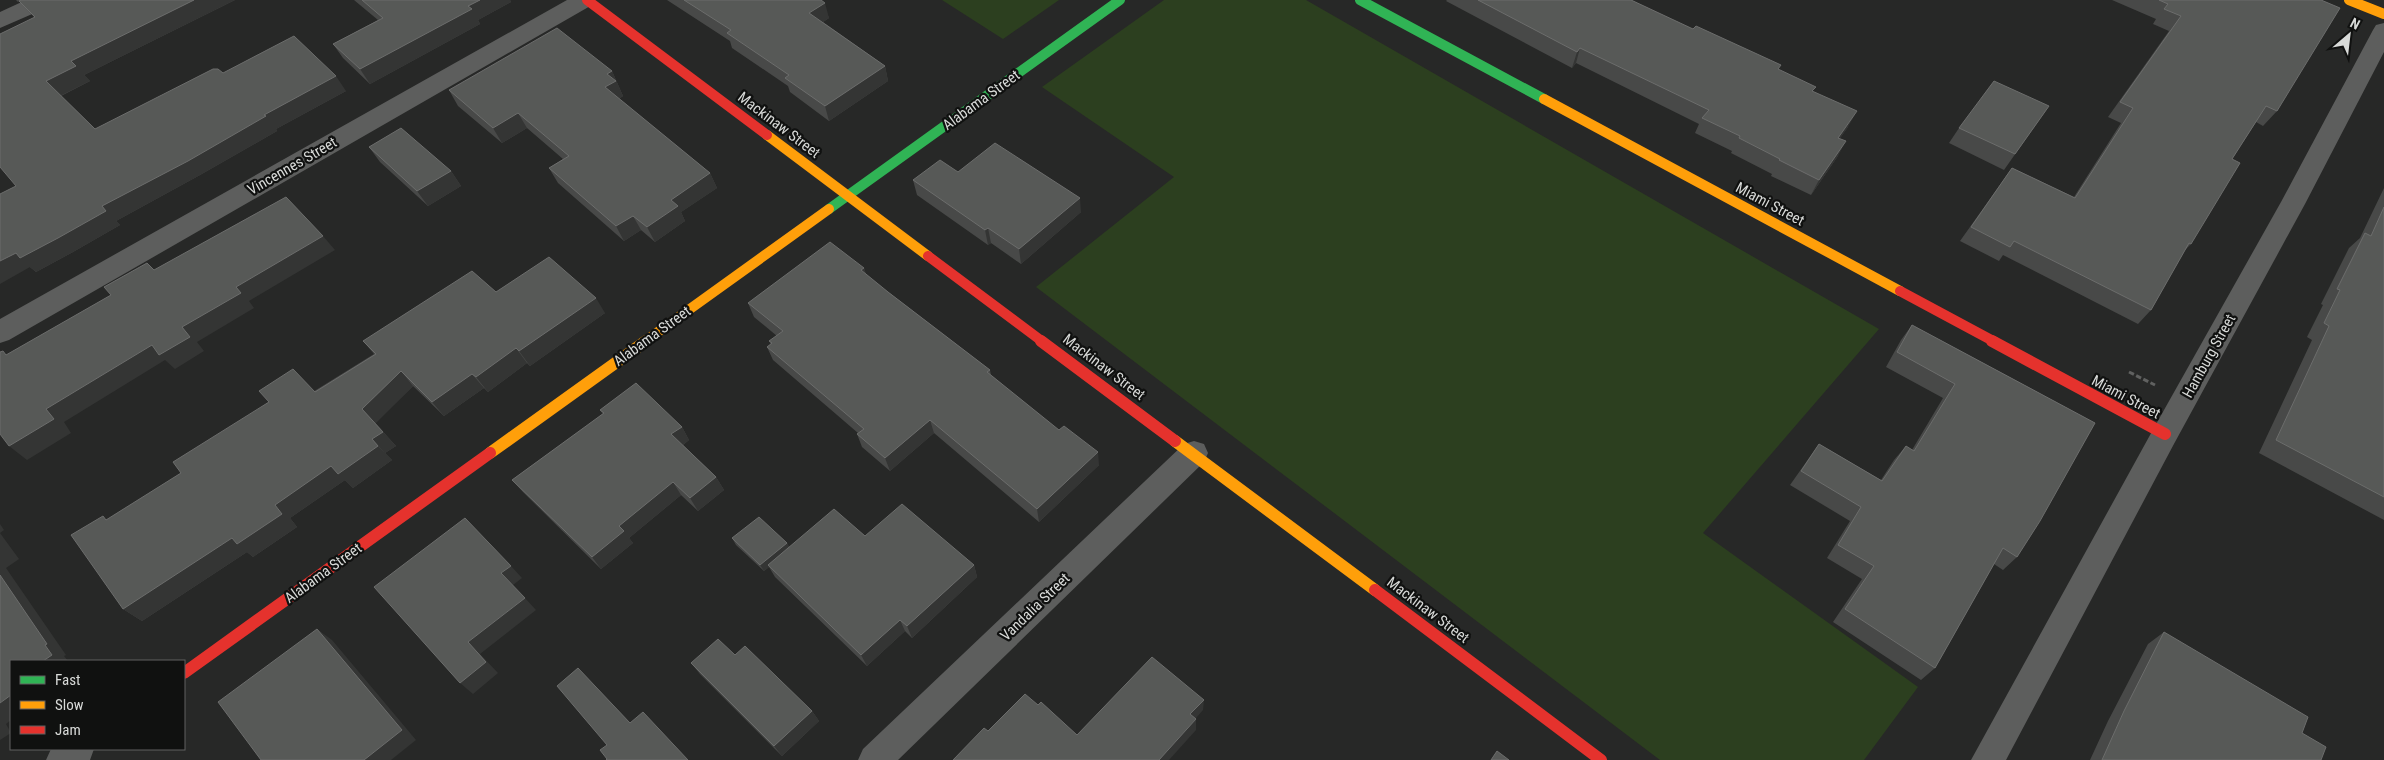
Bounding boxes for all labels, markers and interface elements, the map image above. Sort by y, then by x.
north arrow [2324,10,2374,60]
text: N [2348,14,2363,33]
street label: Alabama Street [939,66,1023,134]
street label: Mackinaw Street [734,88,824,162]
street label: Vincennes Street [244,133,340,199]
street label: Miami Street [1733,178,1807,230]
street label: Alabama Street [610,302,694,370]
street label: Hamburg Street [2179,311,2239,401]
street label: Mackinaw Street [1059,330,1149,404]
street label: Miami Street [2089,371,2163,423]
street label: Alabama Street [281,539,365,607]
street label: Vandalia Street [996,569,1074,645]
street label: Mackinaw Street [1383,573,1473,647]
legend [10,660,185,750]
text: Fast [55,671,80,689]
text: Slow [55,696,84,714]
text: Jam [55,721,81,739]

